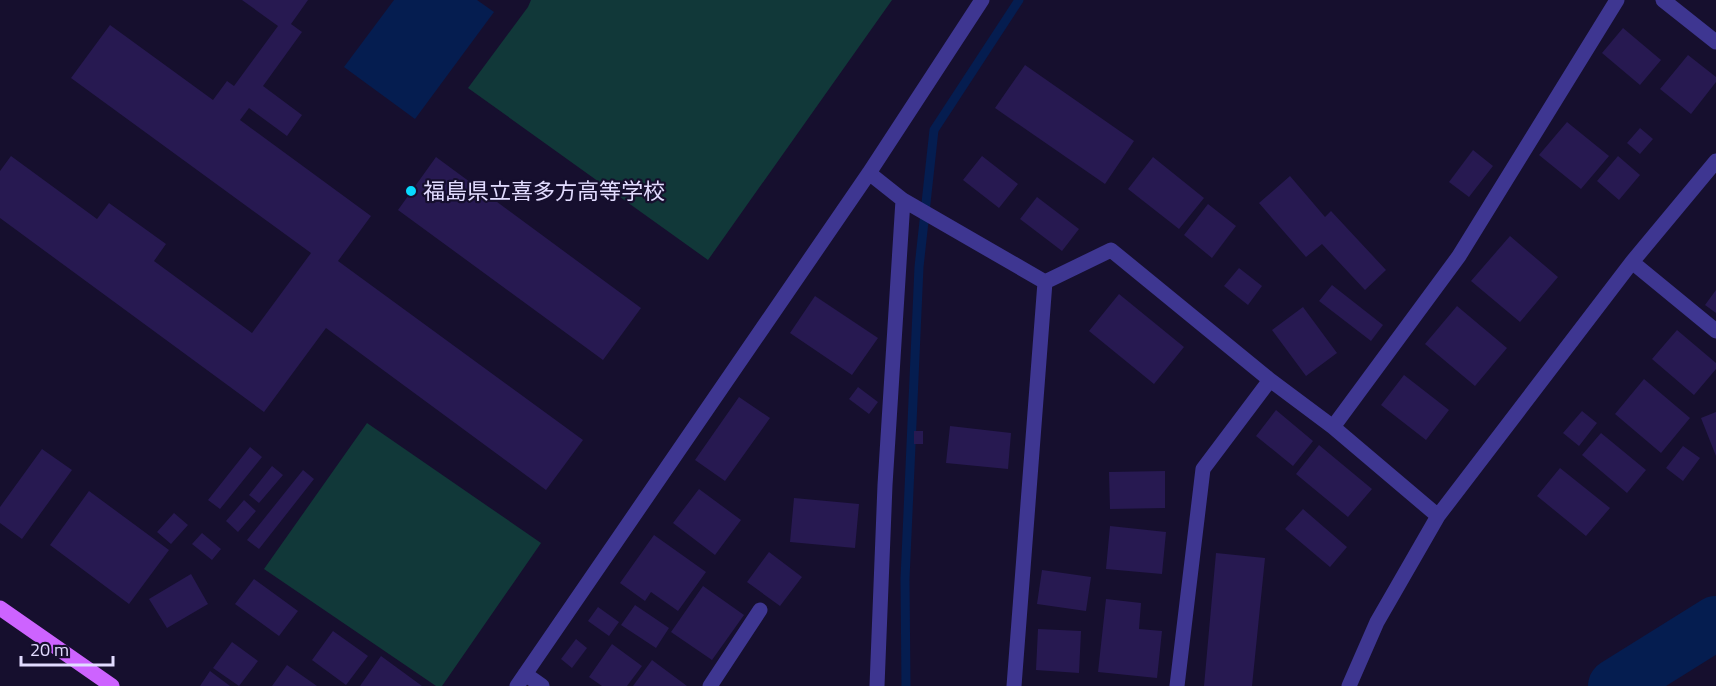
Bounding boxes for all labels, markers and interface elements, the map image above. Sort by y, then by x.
place label: 福島県立喜多方高等学校 [423,174,665,208]
marker: 福島県立喜多方高等学校 [404,184,418,198]
scale bar [21,629,112,667]
text: 20 m [30,636,69,663]

